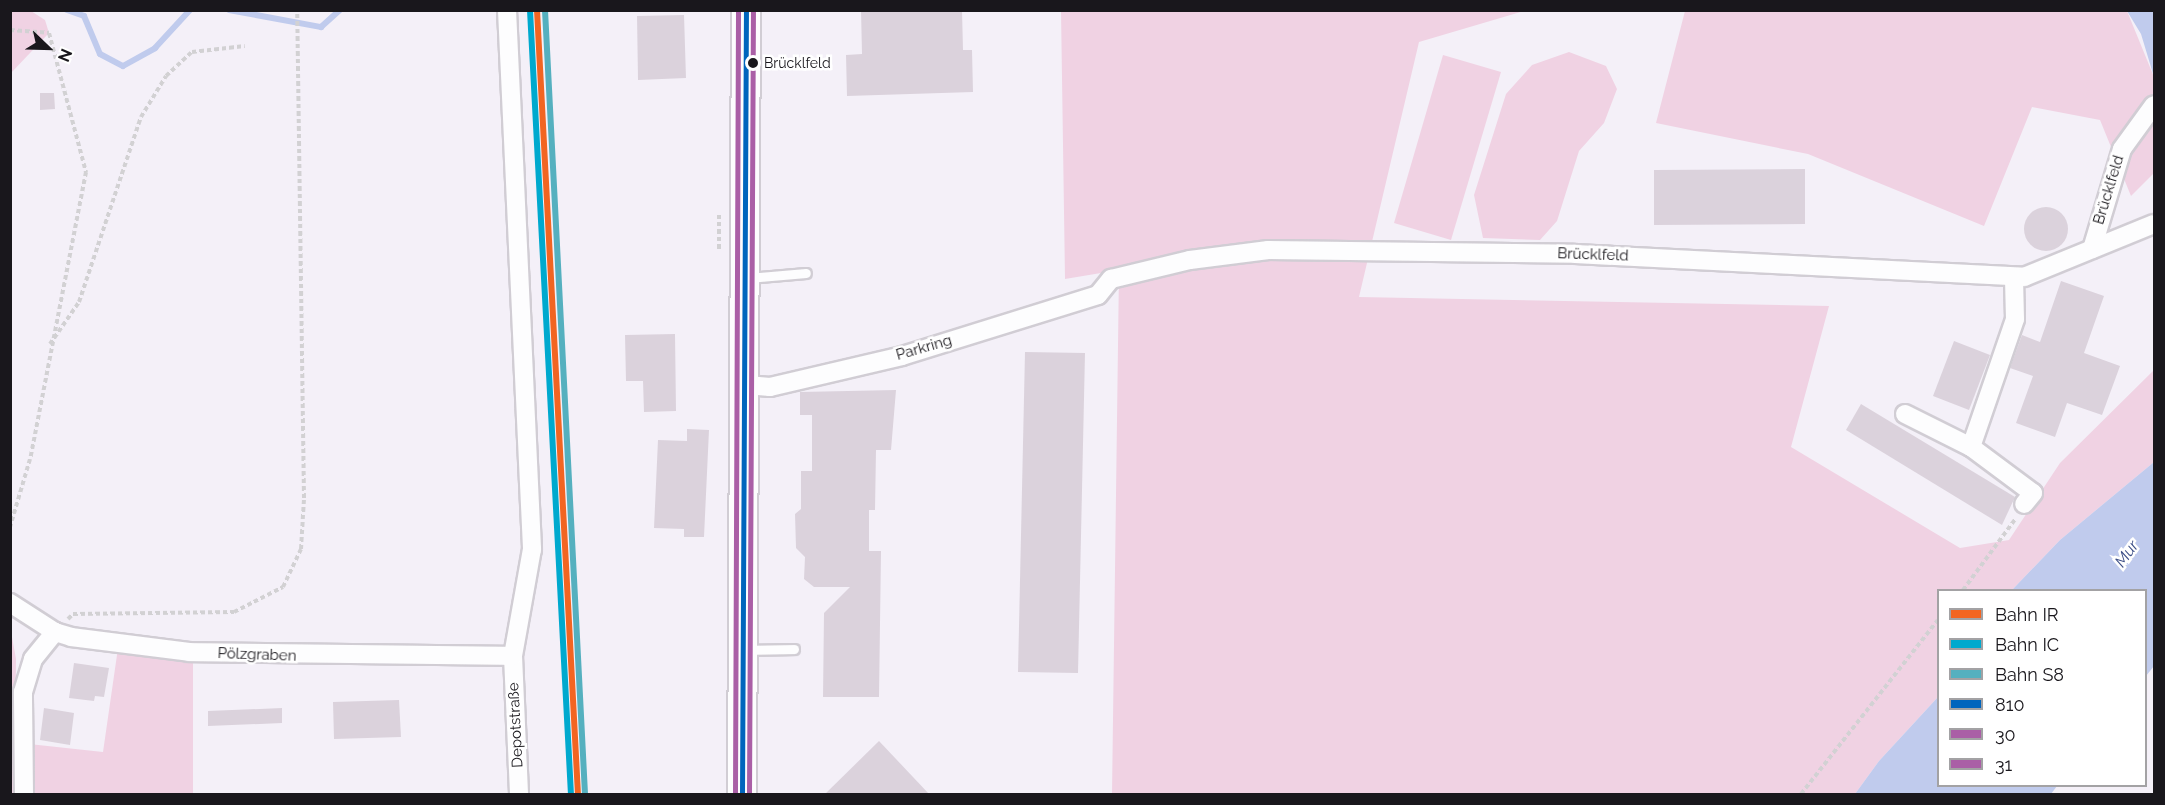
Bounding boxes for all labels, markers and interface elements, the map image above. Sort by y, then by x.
north arrow [18,18,78,78]
text: N [54,46,76,65]
place label: Brücklfeld [764,55,831,71]
marker: Brücklfeld [747,57,759,69]
street label: Brücklfeld [2090,153,2128,227]
street label: Brücklfeld [1557,245,1629,265]
street label: Parkring [894,331,954,365]
water label: Mur [2111,537,2143,571]
legend [1937,589,2147,787]
text: Bahn IR [1995,604,2059,625]
text: Bahn IC [1995,634,2059,655]
street label: Pölzgraben [217,645,297,665]
text: Bahn S8 [1995,664,2064,685]
street label: Depotstraße [505,682,527,768]
text: 810 [1995,694,2024,715]
text: 30 [1995,724,2016,745]
text: 31 [1995,754,2012,775]

